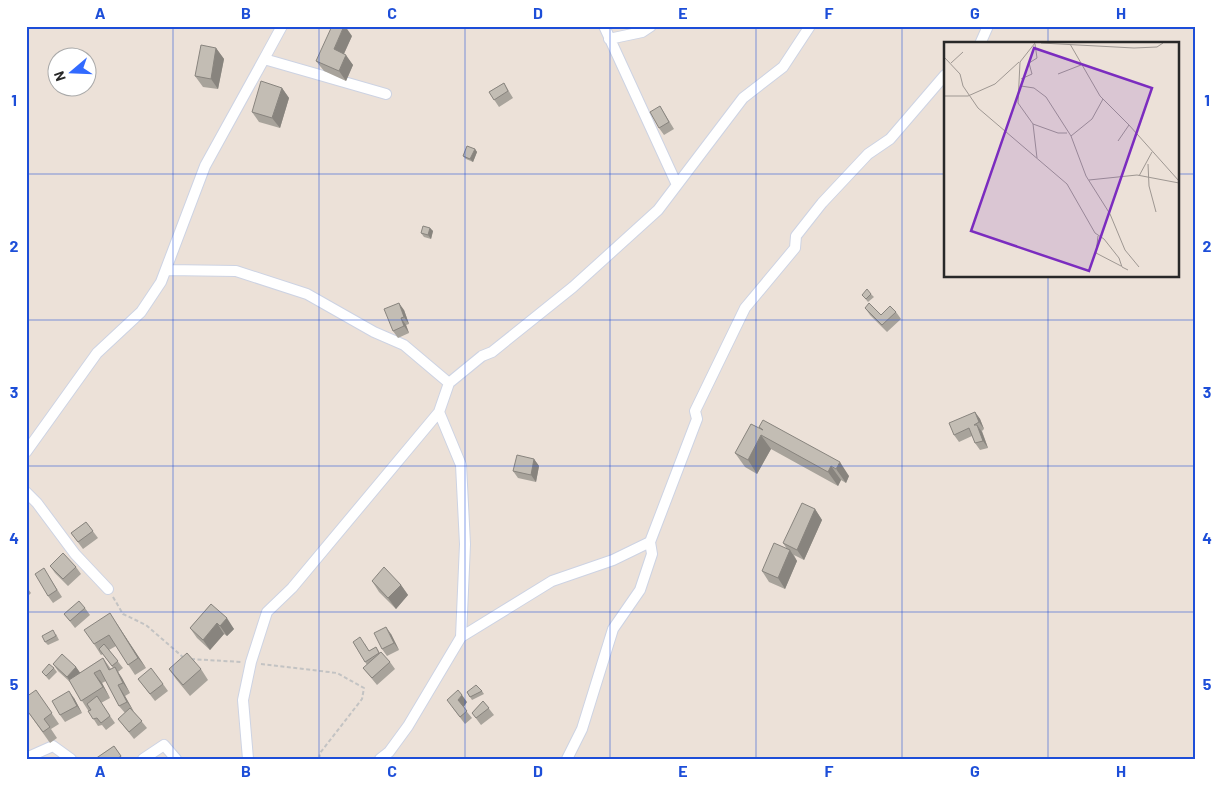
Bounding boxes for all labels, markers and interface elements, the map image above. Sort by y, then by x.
text: A [95,3,106,22]
text: B [241,3,251,22]
text: C [387,3,397,22]
text: D [533,3,543,22]
text: E [678,3,688,22]
text: F [825,3,834,22]
text: G [970,3,980,22]
text: H [1116,3,1126,22]
inset map [944,42,1178,278]
north arrow [48,48,98,98]
text: N [50,69,69,84]
text: 1 [11,90,17,109]
text: 1 [1204,90,1210,109]
text: 2 [10,236,19,255]
text: 2 [1203,236,1212,255]
text: 3 [10,382,18,401]
text: 3 [1203,382,1211,401]
text: 4 [9,528,19,547]
text: 4 [1202,528,1212,547]
text: 5 [10,674,19,693]
text: 5 [1203,674,1212,693]
text: A [95,761,106,780]
text: B [241,761,251,780]
text: C [387,761,397,780]
text: D [533,761,543,780]
text: E [678,761,688,780]
text: F [825,761,834,780]
text: G [970,761,980,780]
text: H [1116,761,1126,780]

